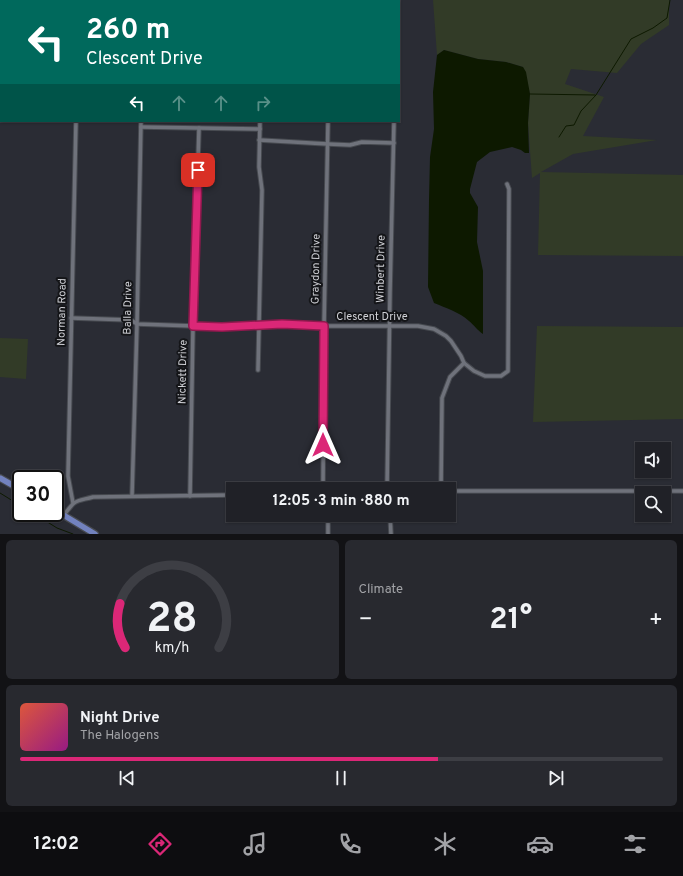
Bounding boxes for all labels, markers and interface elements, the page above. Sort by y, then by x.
text: 260 m [86,13,170,49]
icon: left [20,16,72,68]
text: Clescent Drive [86,48,203,71]
icon: left [126,92,148,114]
icon: ahead [168,92,190,114]
icon: ahead [210,92,232,114]
icon: right [252,92,274,114]
pin [181,153,215,187]
icon: arrive [187,159,209,181]
street label: Graydon Drive [308,234,324,304]
street label: Winbert Drive [373,235,389,303]
street label: Norman Road [54,278,70,346]
street label: Balla Drive [121,281,135,335]
street label: Clescent Drive [336,310,408,324]
street label: Nickett Drive [175,340,191,404]
position arrow [302,424,344,466]
map controls [635,442,671,522]
button: sound [635,442,671,478]
speed limit sign: 30 [12,470,64,522]
button: search [635,486,671,522]
text: 12:05 · 3 min · 880 m [272,492,410,511]
text: Climate [359,582,403,598]
text: 28 [146,593,198,646]
text: 21° [489,602,532,639]
text: − [359,607,373,634]
text: + [649,607,663,634]
text: km/h [155,638,190,656]
text: Night Drive [80,709,160,728]
text: The Halogens [80,728,159,744]
icon: previous [116,767,138,789]
icon: pause [330,767,352,789]
icon: next [545,767,567,789]
icon: directions [146,830,174,858]
icon: music [241,830,269,858]
icon: phone [336,830,364,858]
icon: climate [431,830,459,858]
icon: car [526,830,554,858]
icon: filters [621,830,649,858]
text: 12:02 [34,833,79,856]

